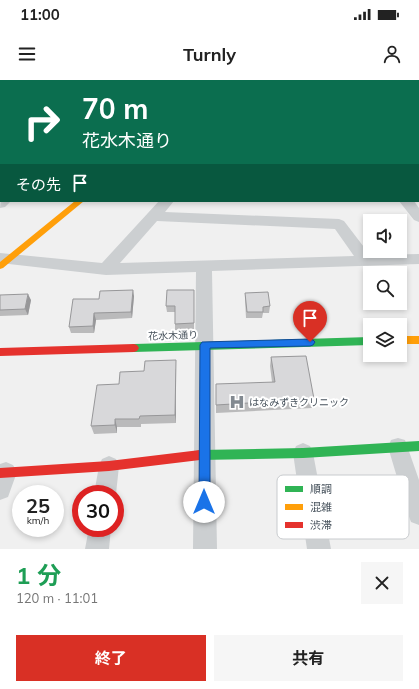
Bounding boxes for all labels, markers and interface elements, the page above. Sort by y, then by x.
text: 11:00 [20,5,60,24]
icon: menu [16,43,38,65]
text: Turnly [183,43,236,66]
icon: person [381,43,403,65]
text: 70 m [82,91,148,126]
icon: right [16,96,68,148]
text: 花水木通り [82,129,172,152]
icon: arrive [69,172,91,194]
text: その先 [16,175,61,194]
map controls [363,214,407,362]
button: sound [363,214,407,258]
button: search [363,266,407,310]
pin [293,301,327,342]
icon: arrive [299,307,321,329]
button: layers [363,318,407,362]
street label: 花水木通り [148,328,198,343]
hospital icon: はなみずきクリニック [228,393,246,411]
place label: はなみずきクリニック [249,396,349,409]
legend [277,475,409,539]
position arrow [183,481,225,523]
text: 順調 [310,482,332,496]
speed limit sign: 30 [72,485,124,537]
text: 25 [26,493,50,518]
text: 混雑 [310,500,332,514]
text: km/h [27,514,49,527]
text: 渋滞 [310,518,332,532]
text: 1 分 [16,560,61,590]
button: close [361,562,403,604]
text: 120 m · 11:01 [16,590,98,606]
button: 終了 [16,635,206,681]
button: 共有 [214,635,403,681]

